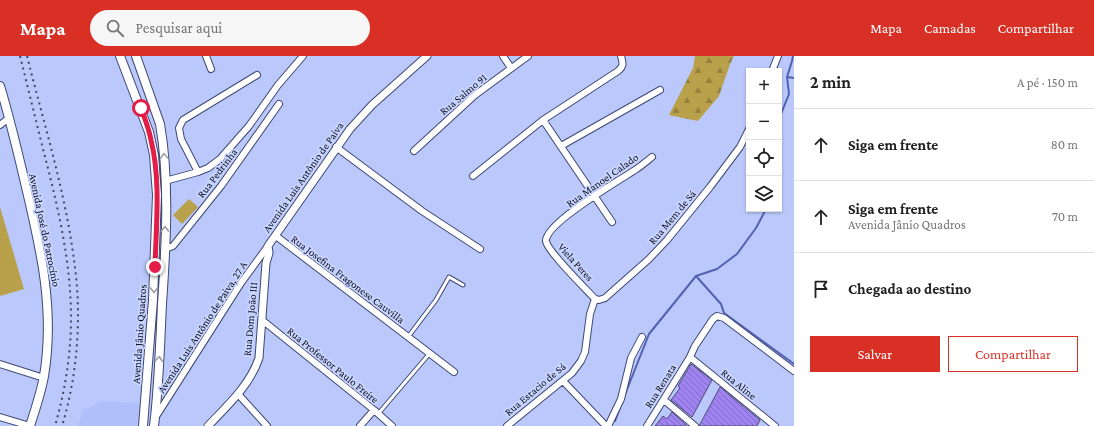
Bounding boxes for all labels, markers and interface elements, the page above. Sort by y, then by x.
search box [90,10,370,46]
icon: search [104,17,126,39]
text: Mapa [20,18,66,39]
text: Pesquisar aqui [136,20,222,36]
text: Mapa [870,20,902,36]
text: Camadas [924,20,976,36]
text: Compartilhar [998,20,1074,36]
map controls [746,68,782,212]
button: + [746,68,782,104]
street label: Rua Salmo 91 [437,71,489,117]
text: 2 min [810,73,851,92]
text: A pé · 150 m [1017,75,1078,90]
route start [132,99,150,117]
button: − [746,104,782,140]
street label: Avenida Luis Antônio de Paiva [260,120,346,234]
icon: ahead [810,134,832,156]
text: Siga em frente [848,137,938,153]
text: 80 m [1051,137,1078,152]
button: locate [746,140,782,176]
street label: Rua Pedrinha [195,146,239,200]
street label: Rua Manoel Calado [564,150,641,209]
one-way arrow [159,153,168,159]
street label: Avenida José do Patrocínio [26,172,63,289]
button: layers [746,176,782,212]
street label: Rua Mem de Sá [646,188,698,246]
text: Siga em frente [848,201,938,217]
icon: ahead [810,206,832,228]
text: 70 m [1052,209,1078,224]
text: Avenida Jânio Quadros [848,217,966,232]
one-way arrow [161,226,170,232]
street label: Rua Josefina Fragonese Cauvilla [288,232,407,326]
street label: Viela Peres [556,241,596,283]
route end [146,258,164,276]
street label: Avenida Luis Antônio de Paiva, 27 A [155,258,250,396]
icon: arrive [810,278,832,300]
text: Chegada ao destino [848,281,971,297]
street label: Rua Dom João III [241,282,260,356]
street label: Avenida Jânio Quadros [130,284,149,384]
one-way arrow [150,287,158,293]
street label: Rua Professor Paulo Freire [285,325,381,406]
button: Salvar [810,336,940,372]
button: Compartilhar [948,336,1078,372]
one-way arrow [154,356,163,362]
street label: Rua Estacio de Sá [502,360,568,418]
street label: Rua Renata [642,362,678,410]
street label: Rua Aline [719,366,759,402]

